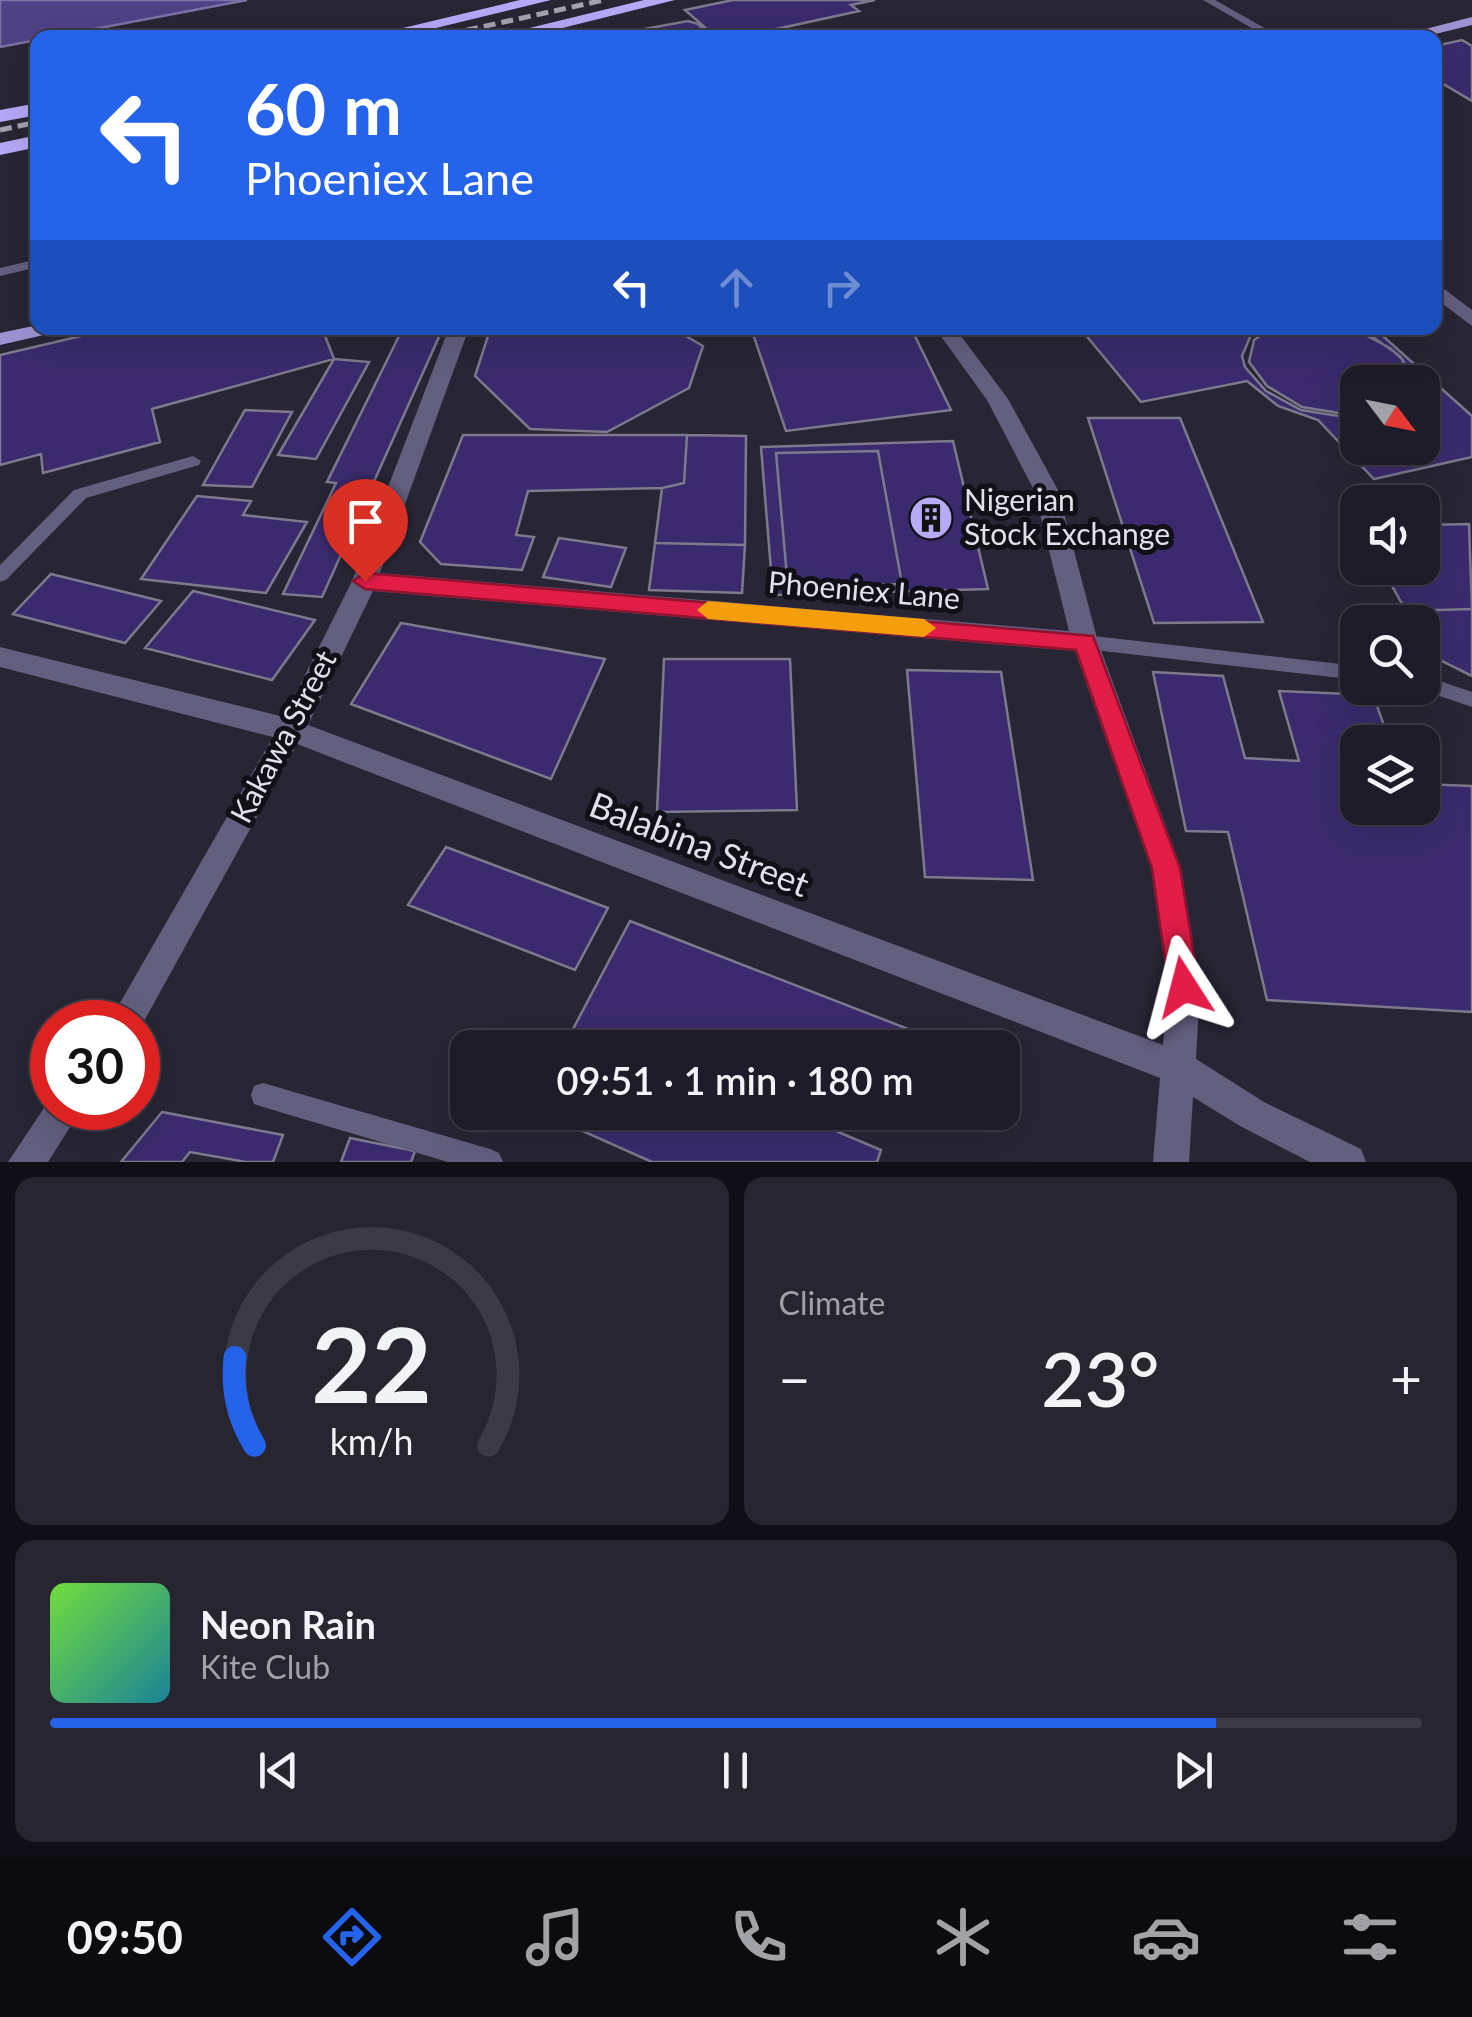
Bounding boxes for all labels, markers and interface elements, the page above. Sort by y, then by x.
text: 60 m [245,66,402,150]
icon: left [80,70,210,200]
text: Phoeniex Lane [245,151,534,205]
icon: left [604,260,659,315]
icon: ahead [709,260,764,315]
icon: right [814,260,869,315]
north arrow [1340,365,1440,465]
map controls [1340,365,1440,825]
pin [323,479,408,582]
place label: Nigerian Stock Exchange [964,481,1170,551]
button: sound [1340,485,1440,585]
icon: arrive [338,494,393,549]
building icon: Nigerian Stock Exchange [908,495,954,541]
street label: Phoeniex Lane [767,563,962,615]
button: search [1340,605,1440,705]
street label: Kakawa Street [222,644,343,828]
button: layers [1340,725,1440,825]
street label: Balabina Street [584,782,816,904]
position arrow [1132,935,1236,1039]
speed limit sign: 30 [30,1000,160,1130]
text: 09:51 · 1 min · 180 m [557,1057,913,1103]
text: Climate [779,1283,885,1322]
text: 22 [311,1300,432,1425]
text: 23° [1041,1333,1159,1423]
text: − [779,1345,810,1411]
text: + [1390,1345,1422,1411]
text: km/h [330,1420,414,1463]
text: Neon Rain [200,1601,376,1647]
text: Kite Club [200,1647,330,1686]
icon: previous [251,1743,306,1798]
icon: pause [708,1743,763,1798]
icon: next [1166,1743,1221,1798]
icon: directions [317,1902,387,1972]
icon: music [520,1902,590,1972]
icon: phone [724,1902,794,1972]
icon: climate [928,1902,998,1972]
icon: car [1131,1902,1201,1972]
icon: filters [1335,1902,1405,1972]
text: 09:50 [67,1910,183,1964]

